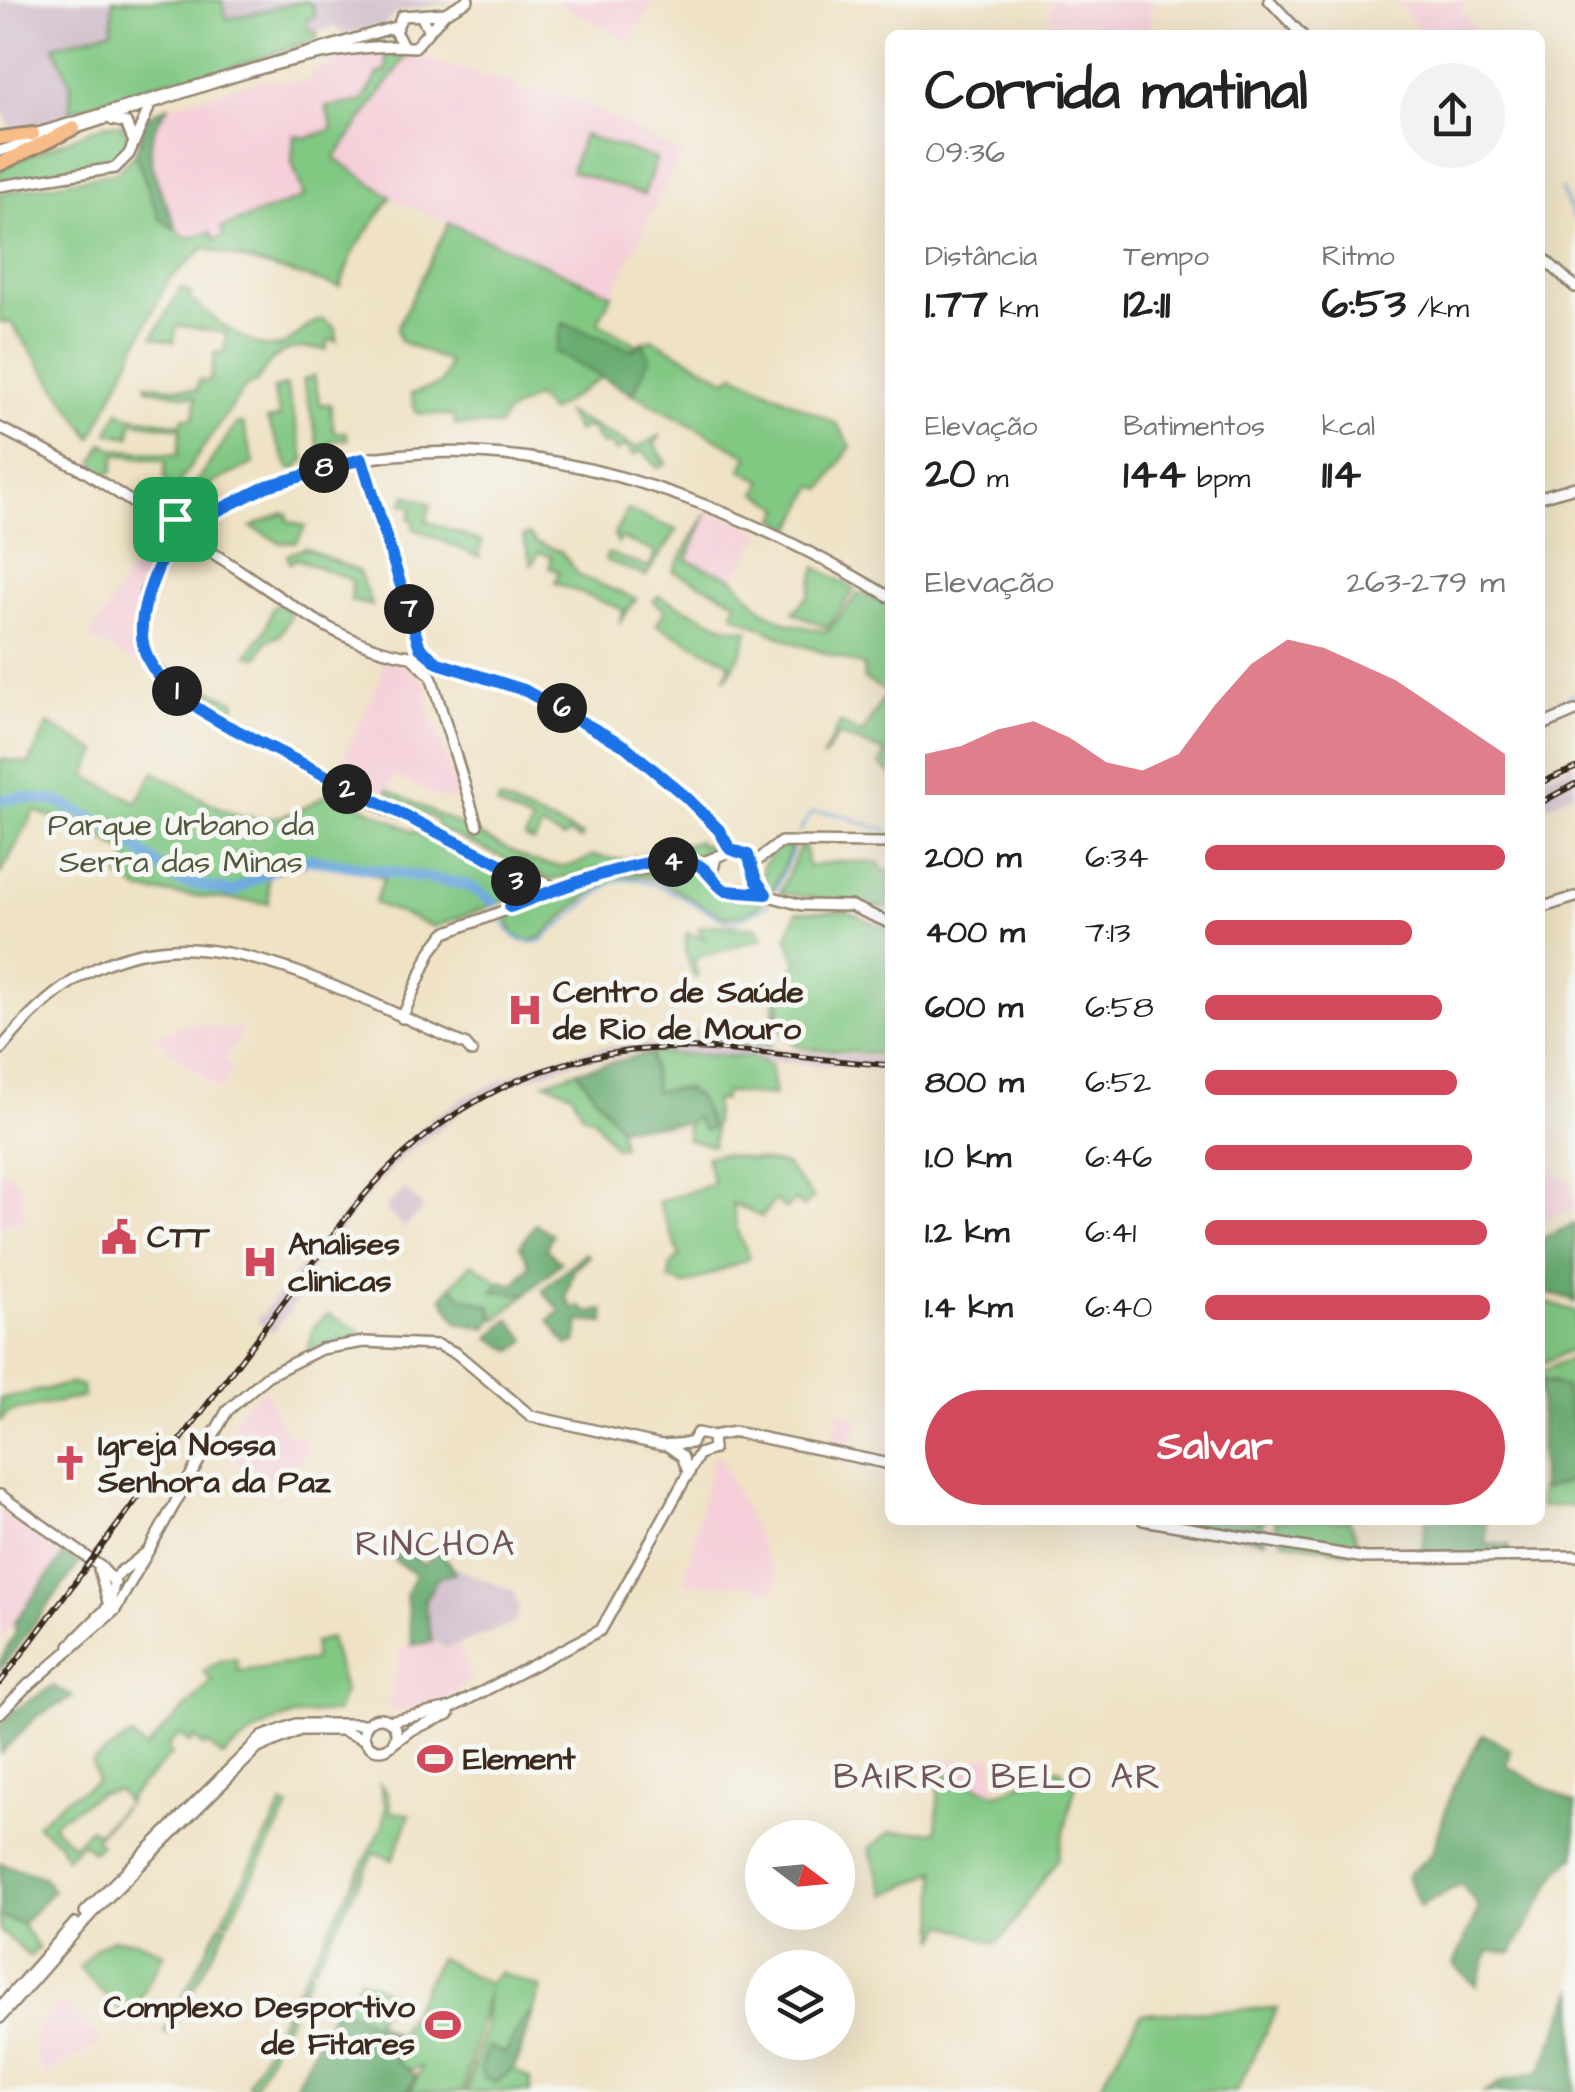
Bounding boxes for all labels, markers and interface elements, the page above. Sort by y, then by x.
text: Corrida matinal [925,54,1308,130]
button: share [1400,63,1505,168]
text: 09:36 [925,130,1005,175]
text: Distância [925,237,1037,276]
text: Tempo [1123,237,1209,276]
text: Ritmo [1322,237,1395,276]
text: 1.77 [925,276,988,334]
text: 12:11 [1123,276,1171,334]
text: 6:53 [1322,276,1406,334]
text: km [988,289,1038,328]
text: /km [1406,289,1469,328]
text: Elevação [925,407,1038,446]
text: Batimentos [1123,407,1265,446]
text: kcal [1322,407,1375,446]
pin: 8 [299,443,349,493]
text: 20 [925,446,976,504]
text: 144 [1123,446,1186,504]
text: 114 [1322,446,1361,504]
text: 8 [315,448,333,487]
text: m [976,459,1009,498]
text: bpm [1186,459,1250,498]
pin [133,477,218,562]
icon: arrive [148,492,203,547]
text: Elevação [925,560,1054,605]
text: 263–279 m [1346,560,1505,605]
pin: 7 [384,584,434,634]
text: 7 [400,589,418,628]
pin: 1 [152,666,202,716]
text: 1 [175,671,179,710]
pin: 6 [537,683,587,733]
text: 6 [553,688,571,727]
pin: 2 [322,764,372,814]
text: 2 [339,769,355,808]
park label: Parque Urbano da Serra das Minas [48,803,314,885]
text: 200 m [925,835,1021,880]
text: 6:34 [1085,835,1148,880]
pin: 4 [648,837,698,887]
text: 4 [663,842,683,881]
pin: 3 [491,856,541,906]
text: 3 [509,861,523,900]
text: 400 m [925,910,1025,955]
text: 7:13 [1085,910,1130,955]
place label: Centro de Saúde de Rio de Mouro [552,970,804,1052]
text: 600 m [925,985,1023,1030]
text: 6:58 [1085,985,1154,1030]
hospital icon: Centro de Saúde de Rio de Mouro [506,991,544,1029]
text: 800 m [925,1060,1024,1105]
text: 6:52 [1085,1060,1151,1105]
text: 1.0 km [925,1135,1011,1180]
text: 6:46 [1085,1135,1152,1180]
text: 1.2 km [925,1210,1009,1255]
text: 6:41 [1085,1210,1136,1255]
place label: CTT [147,1215,211,1260]
public building icon: CTT [100,1218,138,1256]
place label: Analises clinicas [288,1222,400,1304]
hospital icon: Analises clinicas [241,1243,279,1281]
text: 1.4 km [925,1285,1013,1330]
text: 6:40 [1085,1285,1152,1330]
button: Salvar [925,1390,1505,1505]
place label: Igreja Nossa Senhora da Paz [97,1423,332,1505]
church icon: Igreja Nossa Senhora da Paz [51,1444,89,1482]
district label: RINCHOA [355,1520,517,1569]
place label: Element [463,1737,577,1782]
sports icon: Element [416,1740,454,1778]
district label: BAIRRO BELO AR [833,1753,1163,1802]
north arrow [745,1820,855,1930]
map controls [745,1820,855,2060]
button: layers [745,1950,855,2060]
place label: Complexo Desportivo de Fitares [103,1985,416,2067]
sports icon: Complexo Desportivo de Fitares [424,2006,462,2044]

